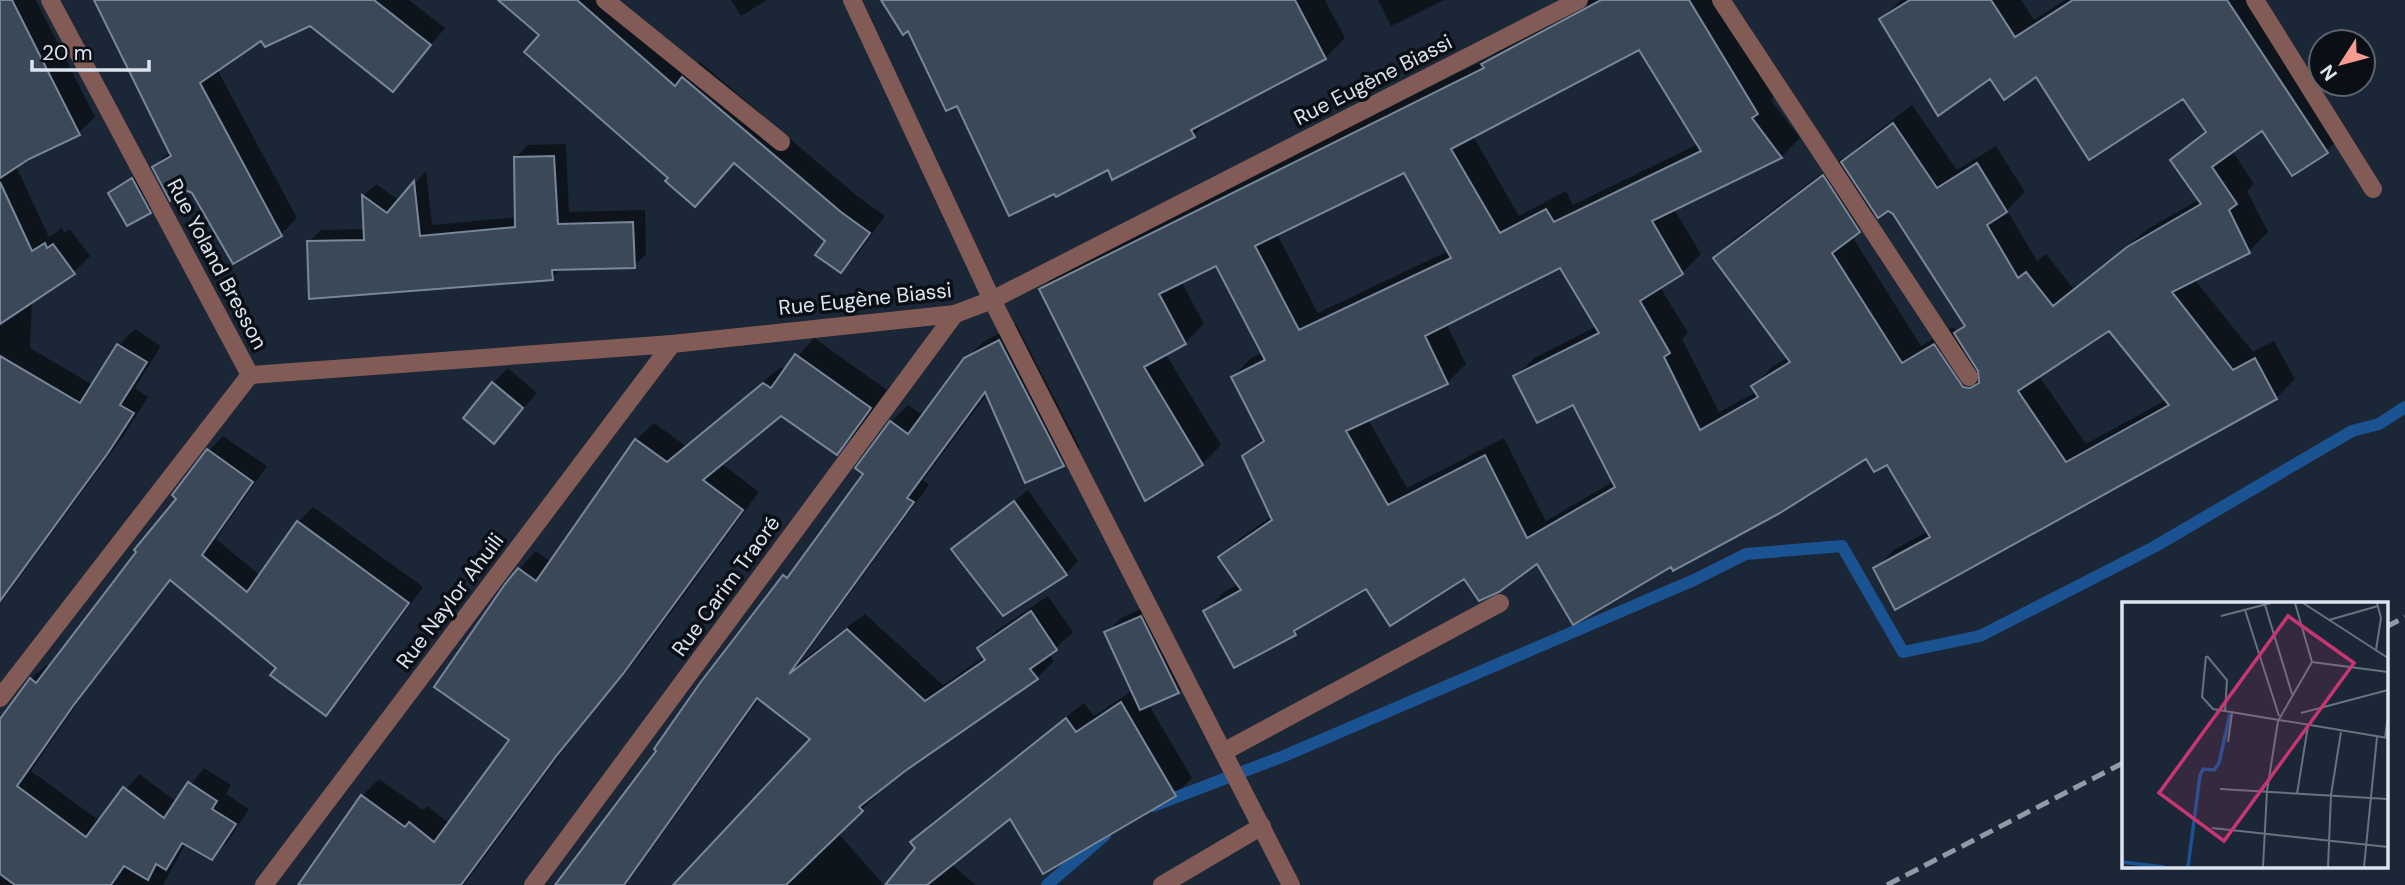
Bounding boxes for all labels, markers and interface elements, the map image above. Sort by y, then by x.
scale bar [32,28,149,72]
street label: Rue Eugène Biassi [1289,28,1457,132]
north arrow [2307,28,2377,98]
text: 20 m [42,39,93,67]
text: N [2314,60,2343,86]
street label: Rue Yoland Bresson [160,174,274,354]
street label: Rue Eugène Biassi [777,276,953,322]
street label: Rue Carim Traoré [666,510,786,662]
street label: Rue Naylor Ahuili [390,528,510,674]
inset map [2122,602,2388,868]

